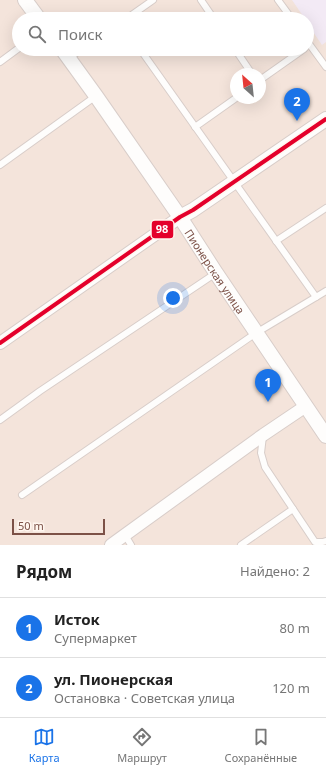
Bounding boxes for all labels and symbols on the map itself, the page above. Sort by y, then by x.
north arrow [230,68,266,104]
pin: 2 [284,88,310,121]
line badge: 98 [151,220,174,239]
text: 98 [156,221,168,236]
street label: Пионерская улица [182,226,249,317]
your location [163,288,183,308]
pin: 1 [255,369,281,402]
scale bar [12,517,105,536]

